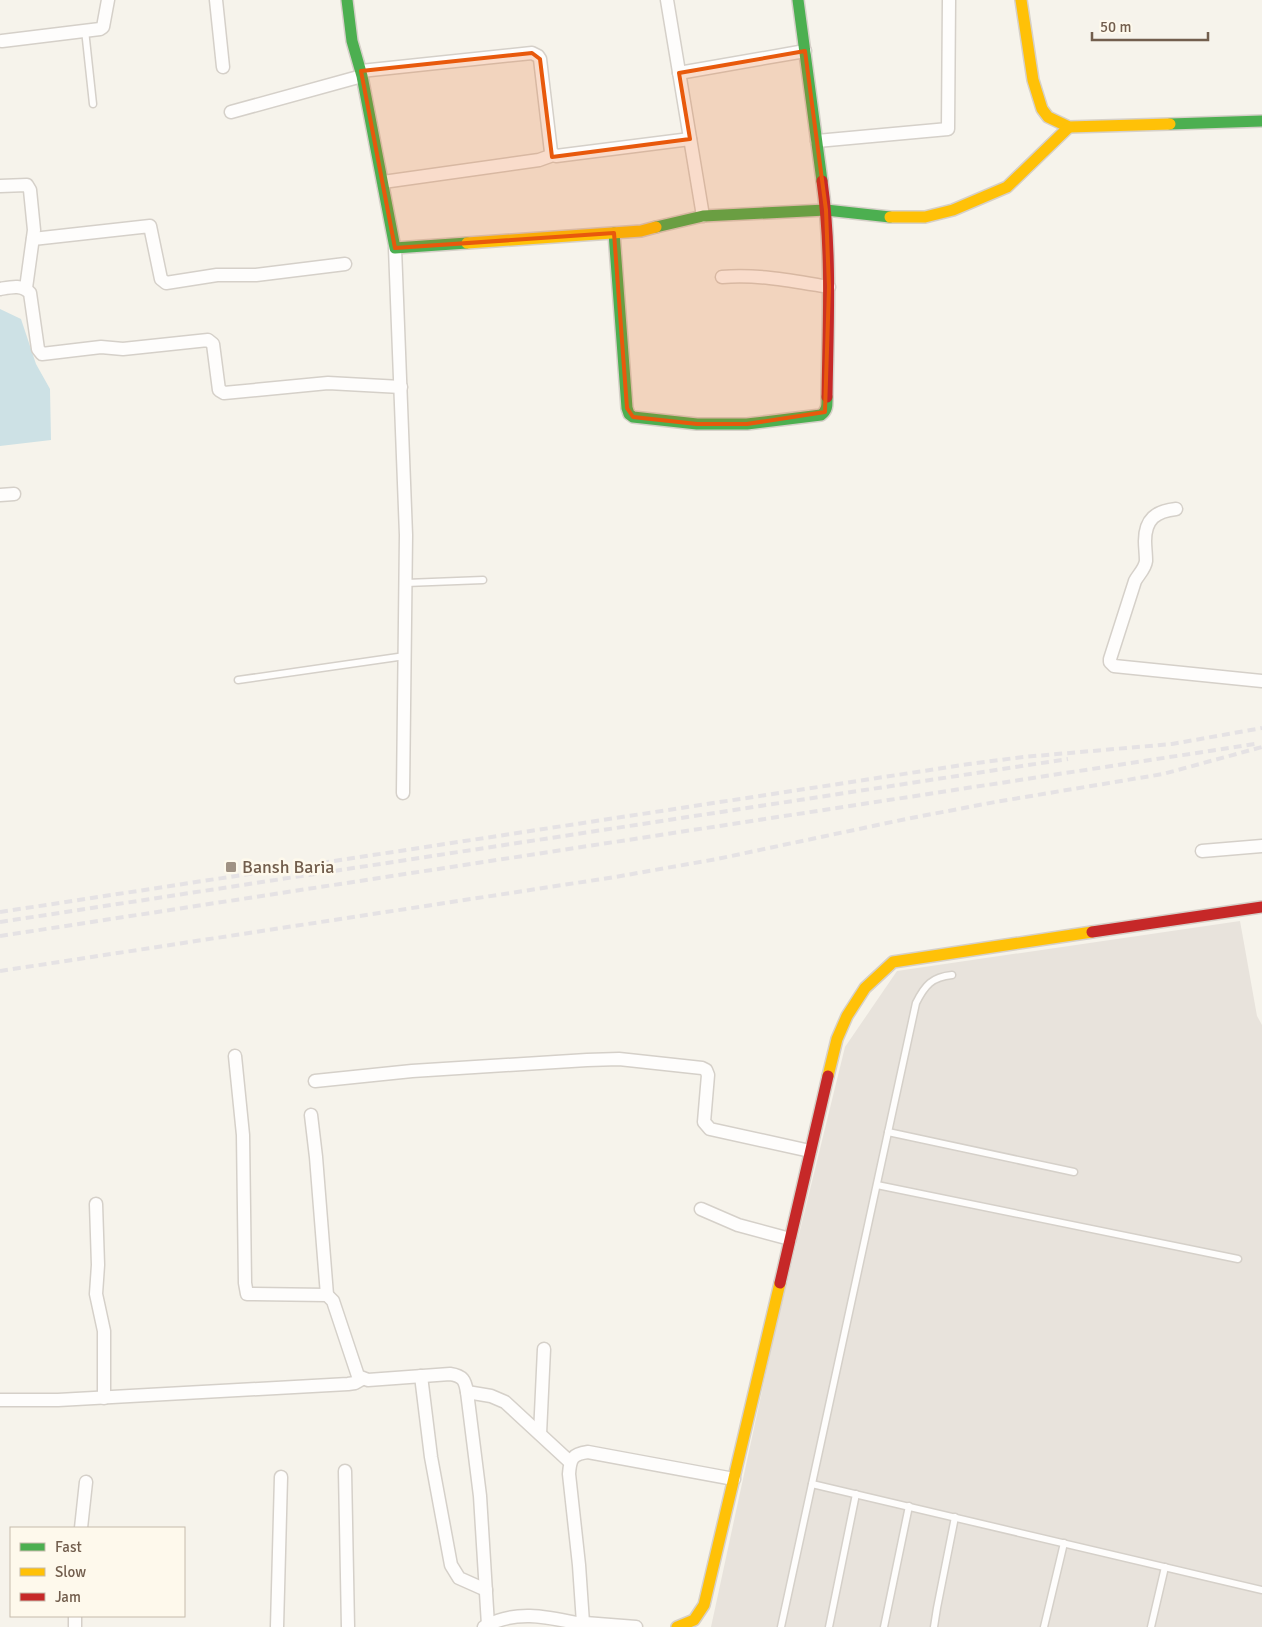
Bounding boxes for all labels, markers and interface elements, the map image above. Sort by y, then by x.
scale bar [1092,10,1208,42]
text: 50 m [1100,18,1131,36]
place label: Bansh Baria [242,856,334,878]
marker: Bansh Baria [224,860,238,874]
legend [10,1527,185,1617]
text: Fast [55,1538,82,1556]
text: Slow [55,1563,86,1581]
text: Jam [55,1588,81,1606]

